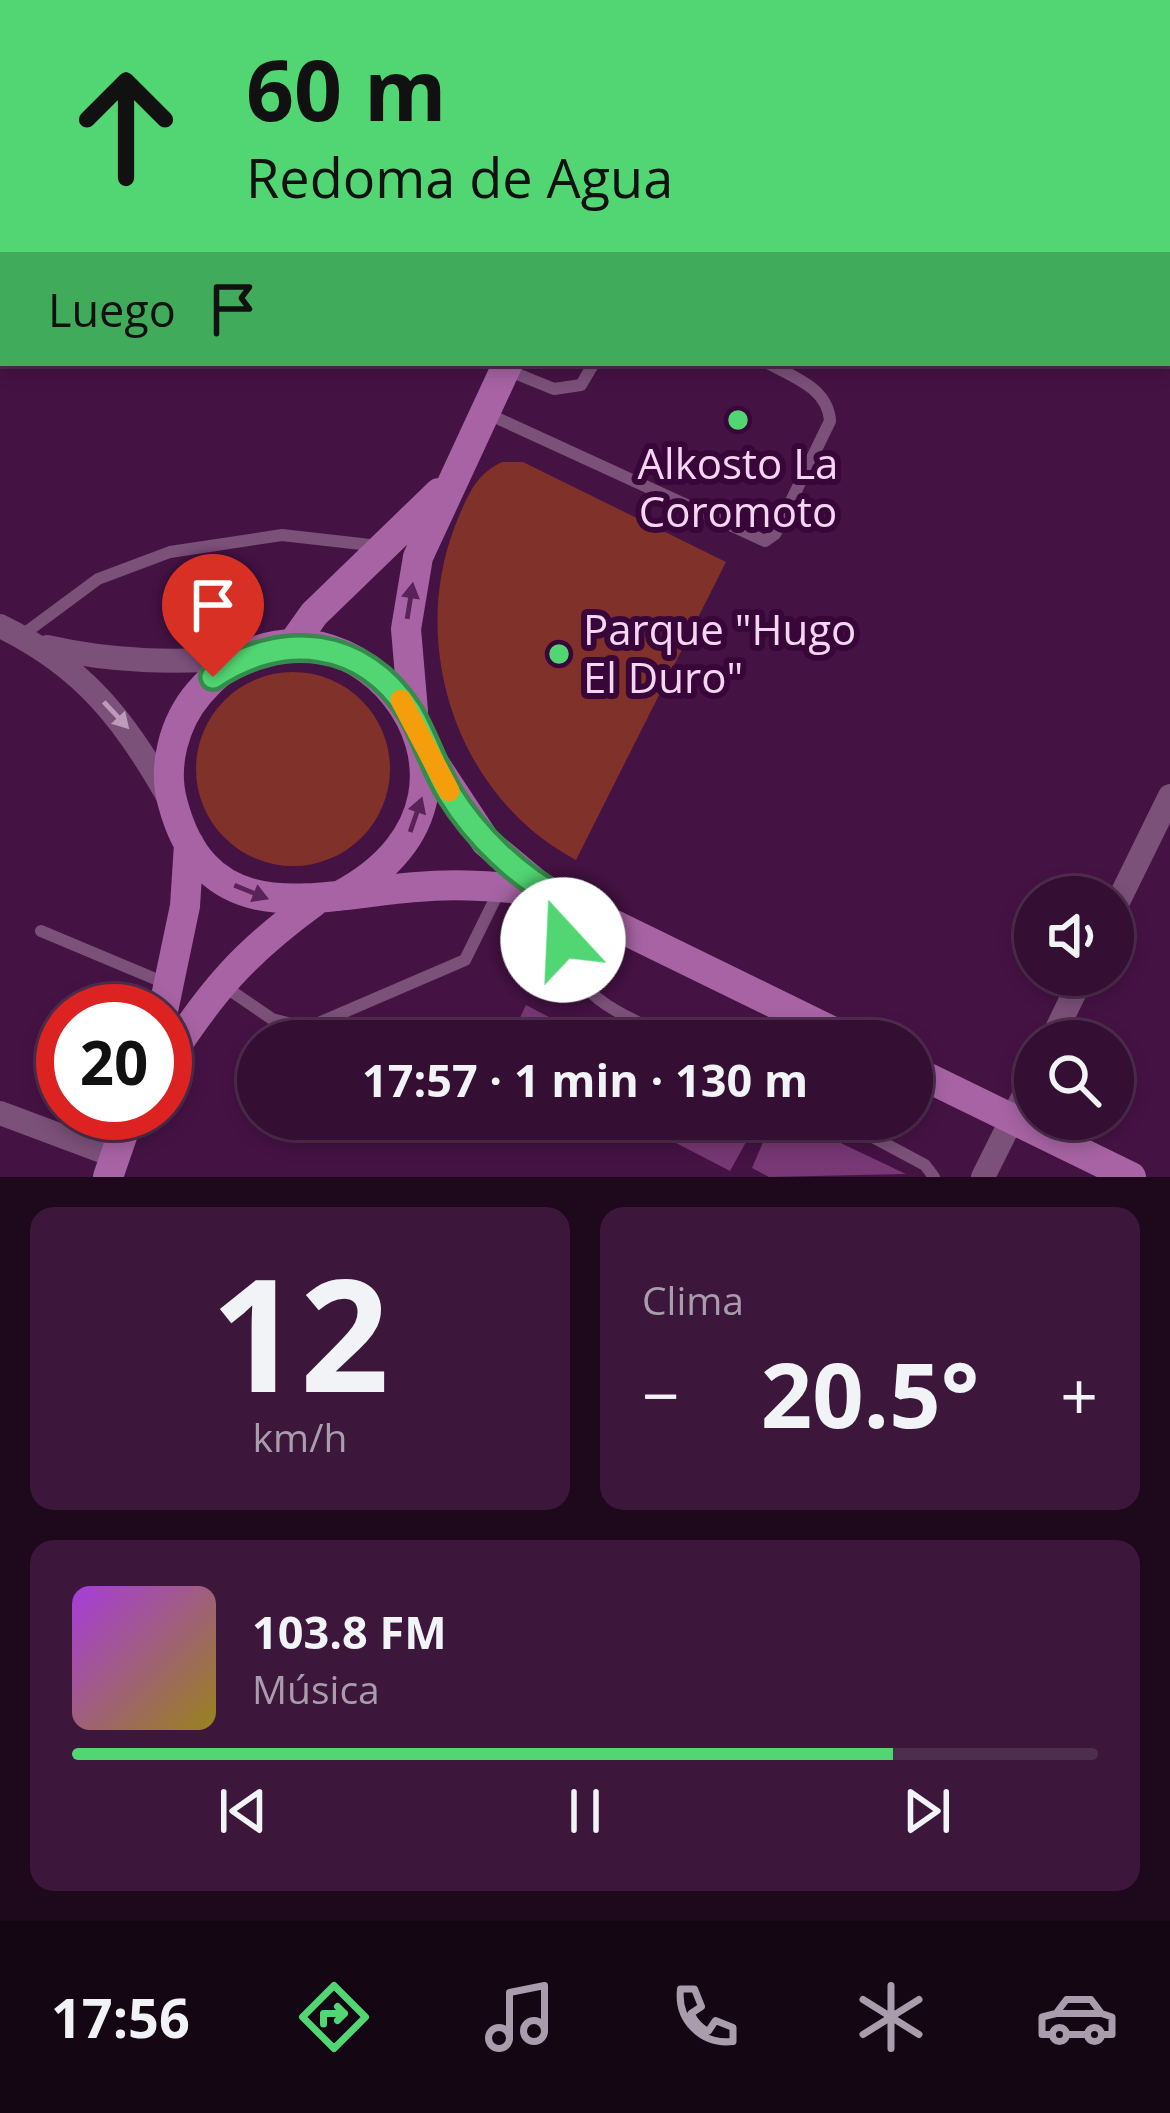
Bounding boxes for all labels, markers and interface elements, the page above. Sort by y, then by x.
text: 60 m [246,31,446,146]
icon: ahead [48,48,204,204]
text: Redoma de Agua [246,140,673,214]
icon: arrive [200,276,266,342]
text: Luego [48,279,176,340]
marker: Alkosto La Coromoto [725,407,751,433]
place label: Alkosto La Coromoto [638,434,838,539]
pin [162,554,264,677]
icon: arrive [180,572,246,638]
one-way arrow [401,582,420,619]
place label: Parque "Hugo El Duro" [583,600,856,705]
marker: Parque "Hugo El Duro" [546,641,572,667]
one-way arrow [102,700,130,729]
one-way arrow [408,797,426,833]
map controls [1014,876,1134,1140]
button: sound [1014,876,1134,996]
position arrow [500,877,626,1003]
one-way arrow [233,883,269,902]
speed limit sign: 20 [36,984,192,1140]
button: search [1014,1020,1134,1140]
text: 17:57 · 1 min · 130 m [362,1049,808,1110]
text: 12 [211,1225,389,1438]
text: Clima [642,1273,744,1326]
text: 20.5° [761,1332,979,1454]
text: − [642,1349,680,1439]
text: + [1060,1349,1098,1439]
text: km/h [253,1410,347,1463]
text: 103.8 FM [252,1601,447,1662]
text: Música [252,1662,380,1715]
icon: previous [210,1778,276,1844]
icon: pause [552,1778,618,1844]
icon: next [894,1778,960,1844]
icon: directions [292,1975,376,2059]
icon: music [478,1975,562,2059]
icon: phone [663,1975,747,2059]
icon: climate [849,1975,933,2059]
icon: car [1035,1975,1119,2059]
text: 17:56 [51,1980,190,2054]

